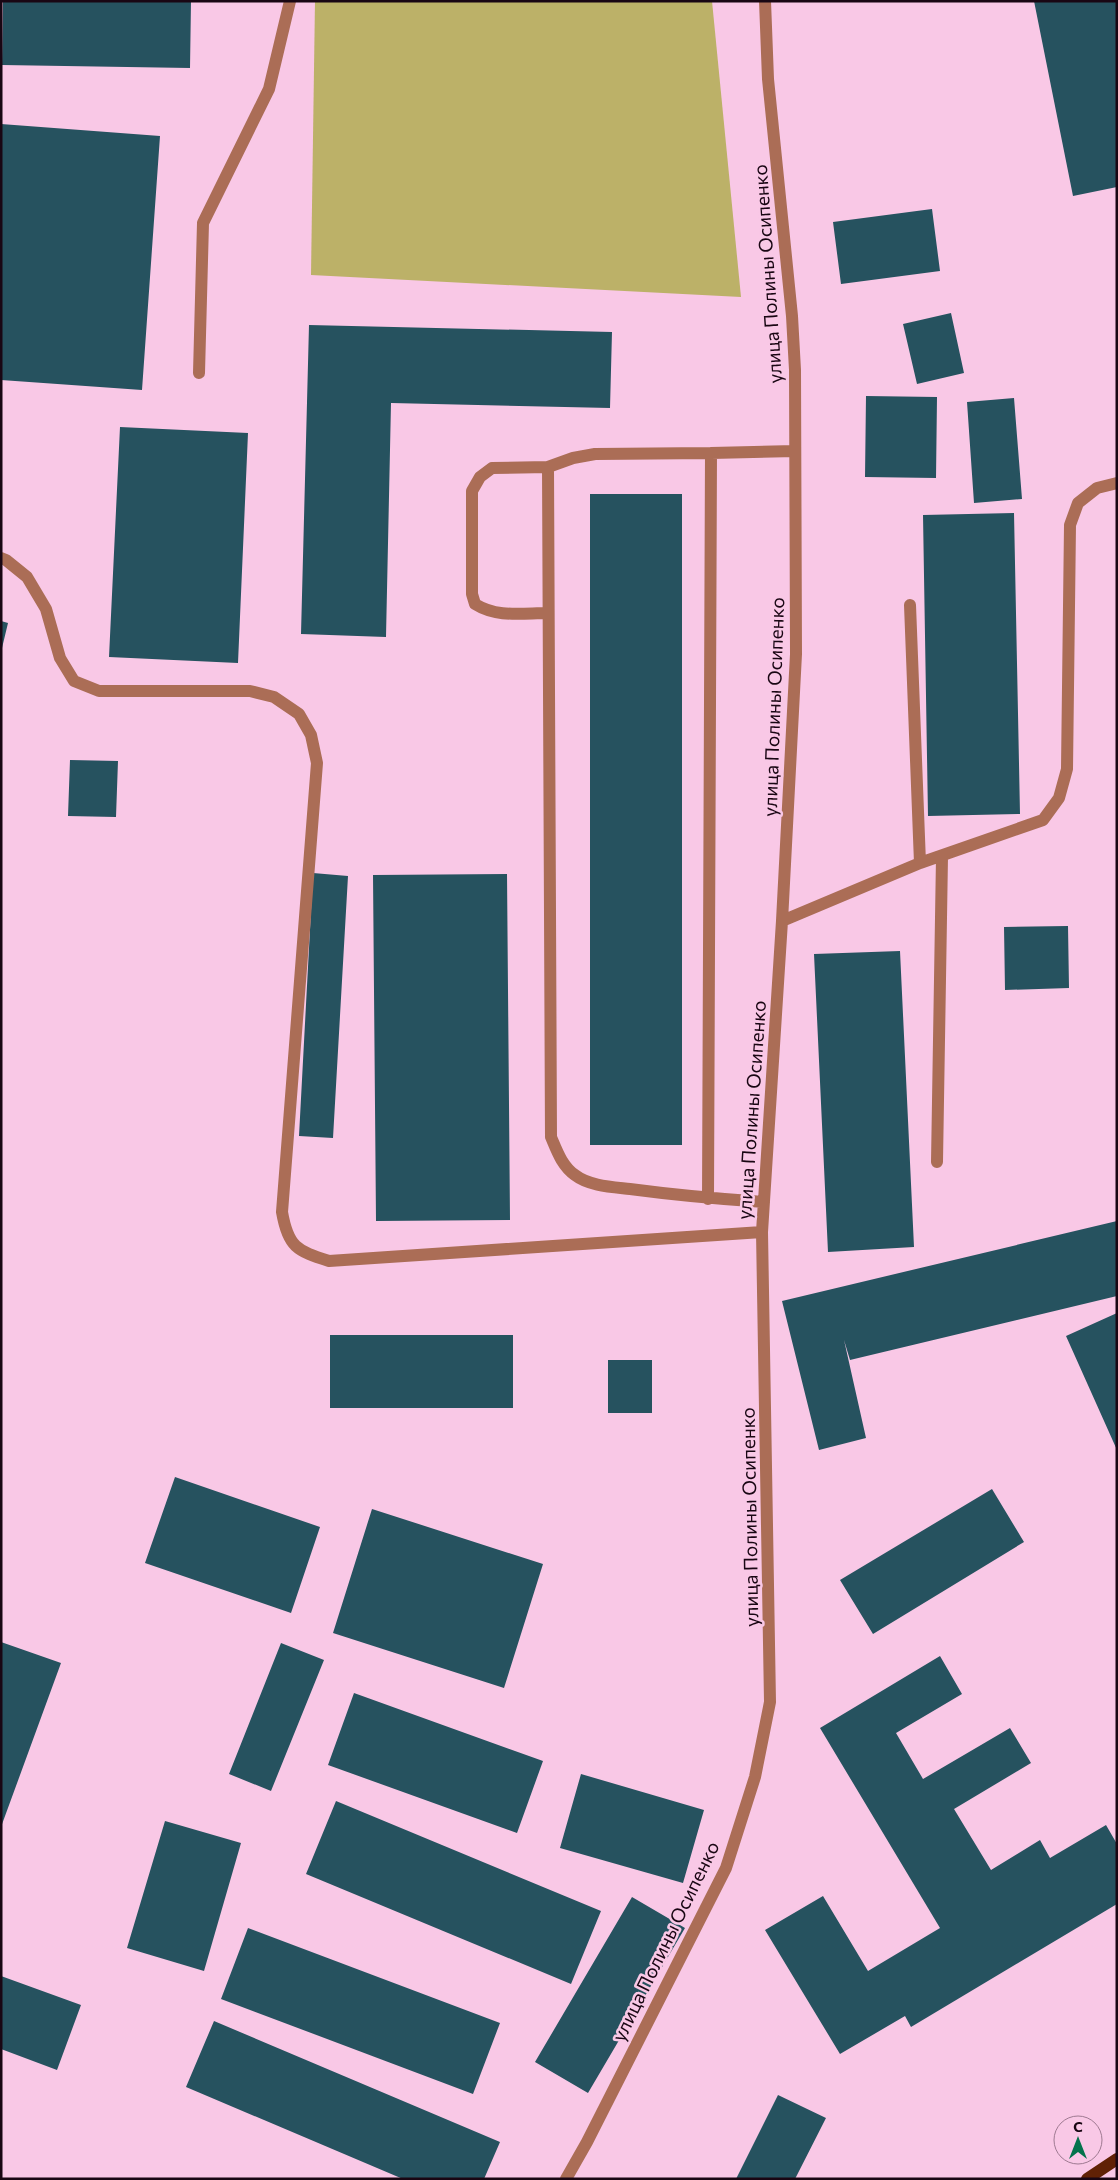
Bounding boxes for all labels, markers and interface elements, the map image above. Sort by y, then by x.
street label: улица Полины Осипенко [748,164,786,384]
street label: улица Полины Осипенко [758,597,788,817]
street label: улица Полины Осипенко [732,1000,770,1220]
street label: улица Полины Осипенко [736,1407,762,1627]
street label: улица Полины Осипенко [607,1837,723,2045]
north arrow [1053,2115,1103,2165]
text: С [1073,2118,1083,2135]

